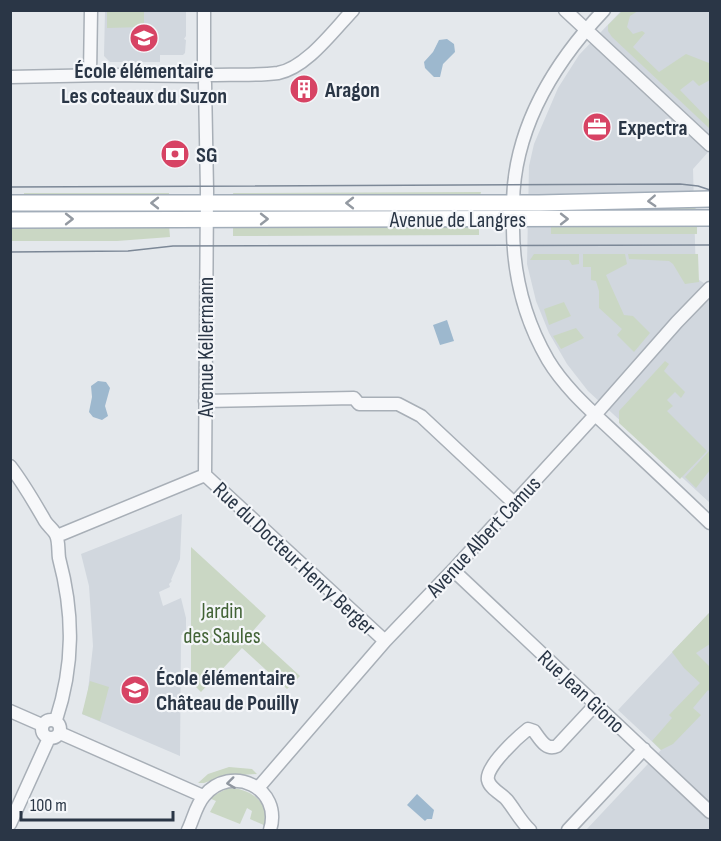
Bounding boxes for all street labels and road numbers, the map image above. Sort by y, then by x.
street label: Avenue de Langres [389,207,526,234]
street label: Avenue Kellermann [193,277,220,418]
street label: Avenue Albert Camus [420,471,547,604]
street label: Rue du Docteur Henry Berger [207,477,381,642]
street label: Rue Jean Giono [532,645,630,739]

